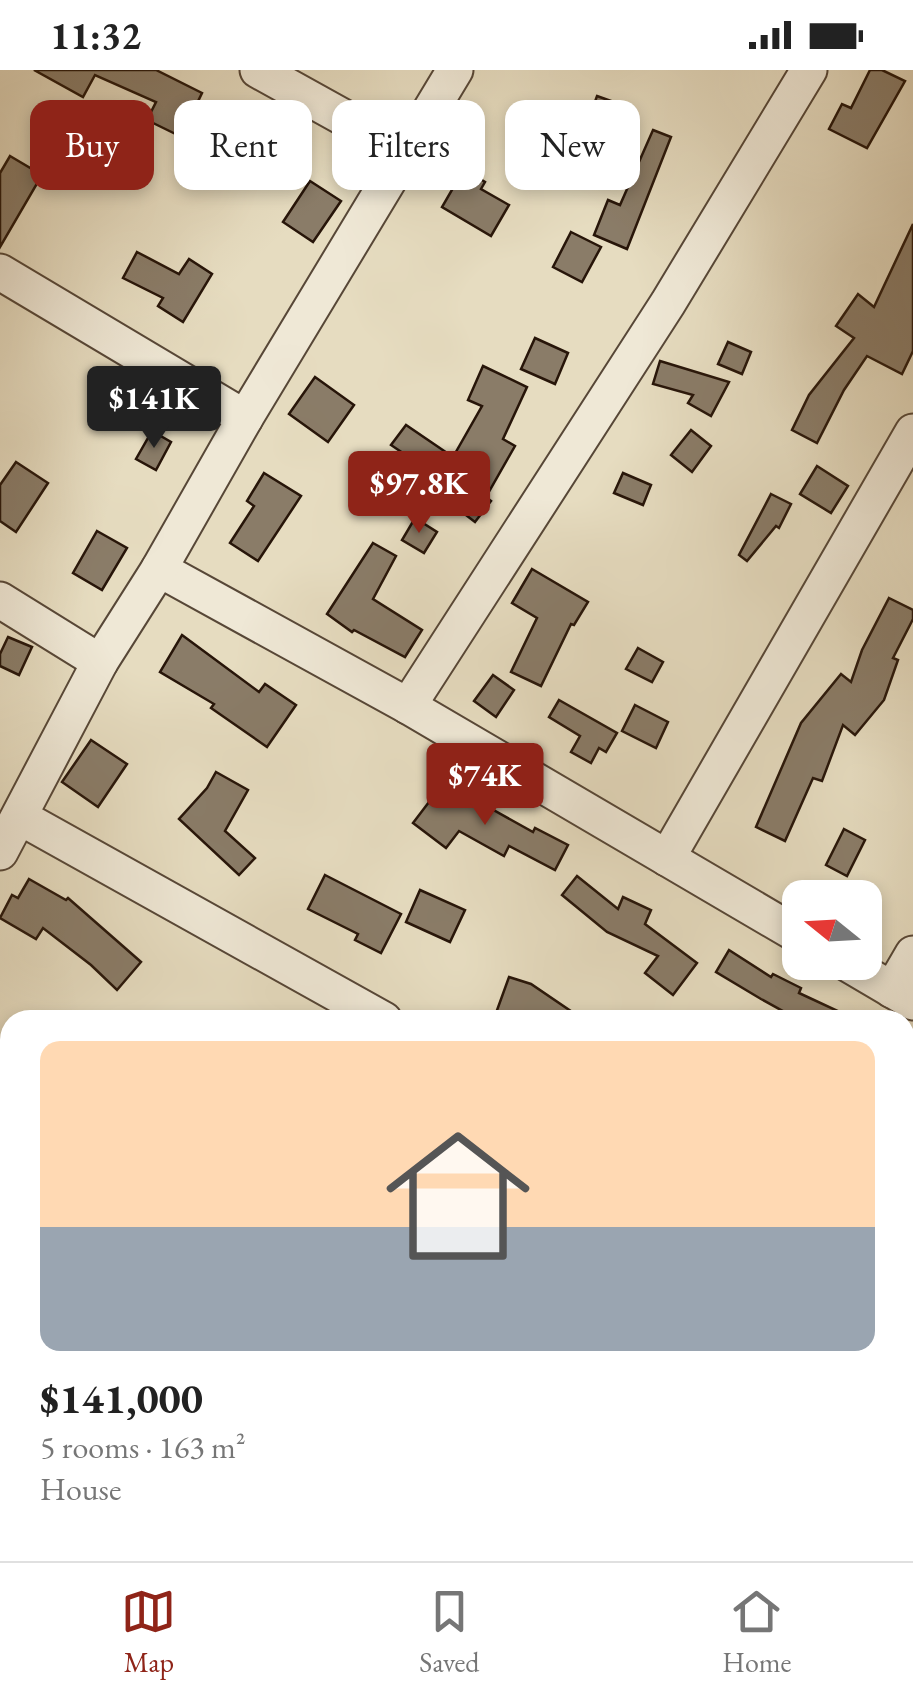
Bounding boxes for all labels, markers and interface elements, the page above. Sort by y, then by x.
text: 11:32 [50,11,141,60]
chip: Buy [30,100,154,190]
chip: Rent [174,100,312,190]
chip: Filters [332,100,485,190]
chip: New [505,100,640,190]
pin: $141K [84,366,224,451]
text: $141K [109,377,199,419]
pin: $97.8K [338,451,500,536]
text: $97.8K [370,462,468,504]
pin: $74K [426,743,544,828]
text: $74K [448,754,522,796]
north arrow [782,880,882,980]
map controls [782,880,882,980]
icon: home [368,1106,548,1286]
text: $141,000 [40,1371,203,1426]
text: 5 rooms · 163 m² [40,1426,246,1468]
text: House [40,1468,121,1510]
tab: Map [121,1584,176,1680]
tab: Saved [419,1584,479,1680]
tab: Home [722,1584,792,1680]

